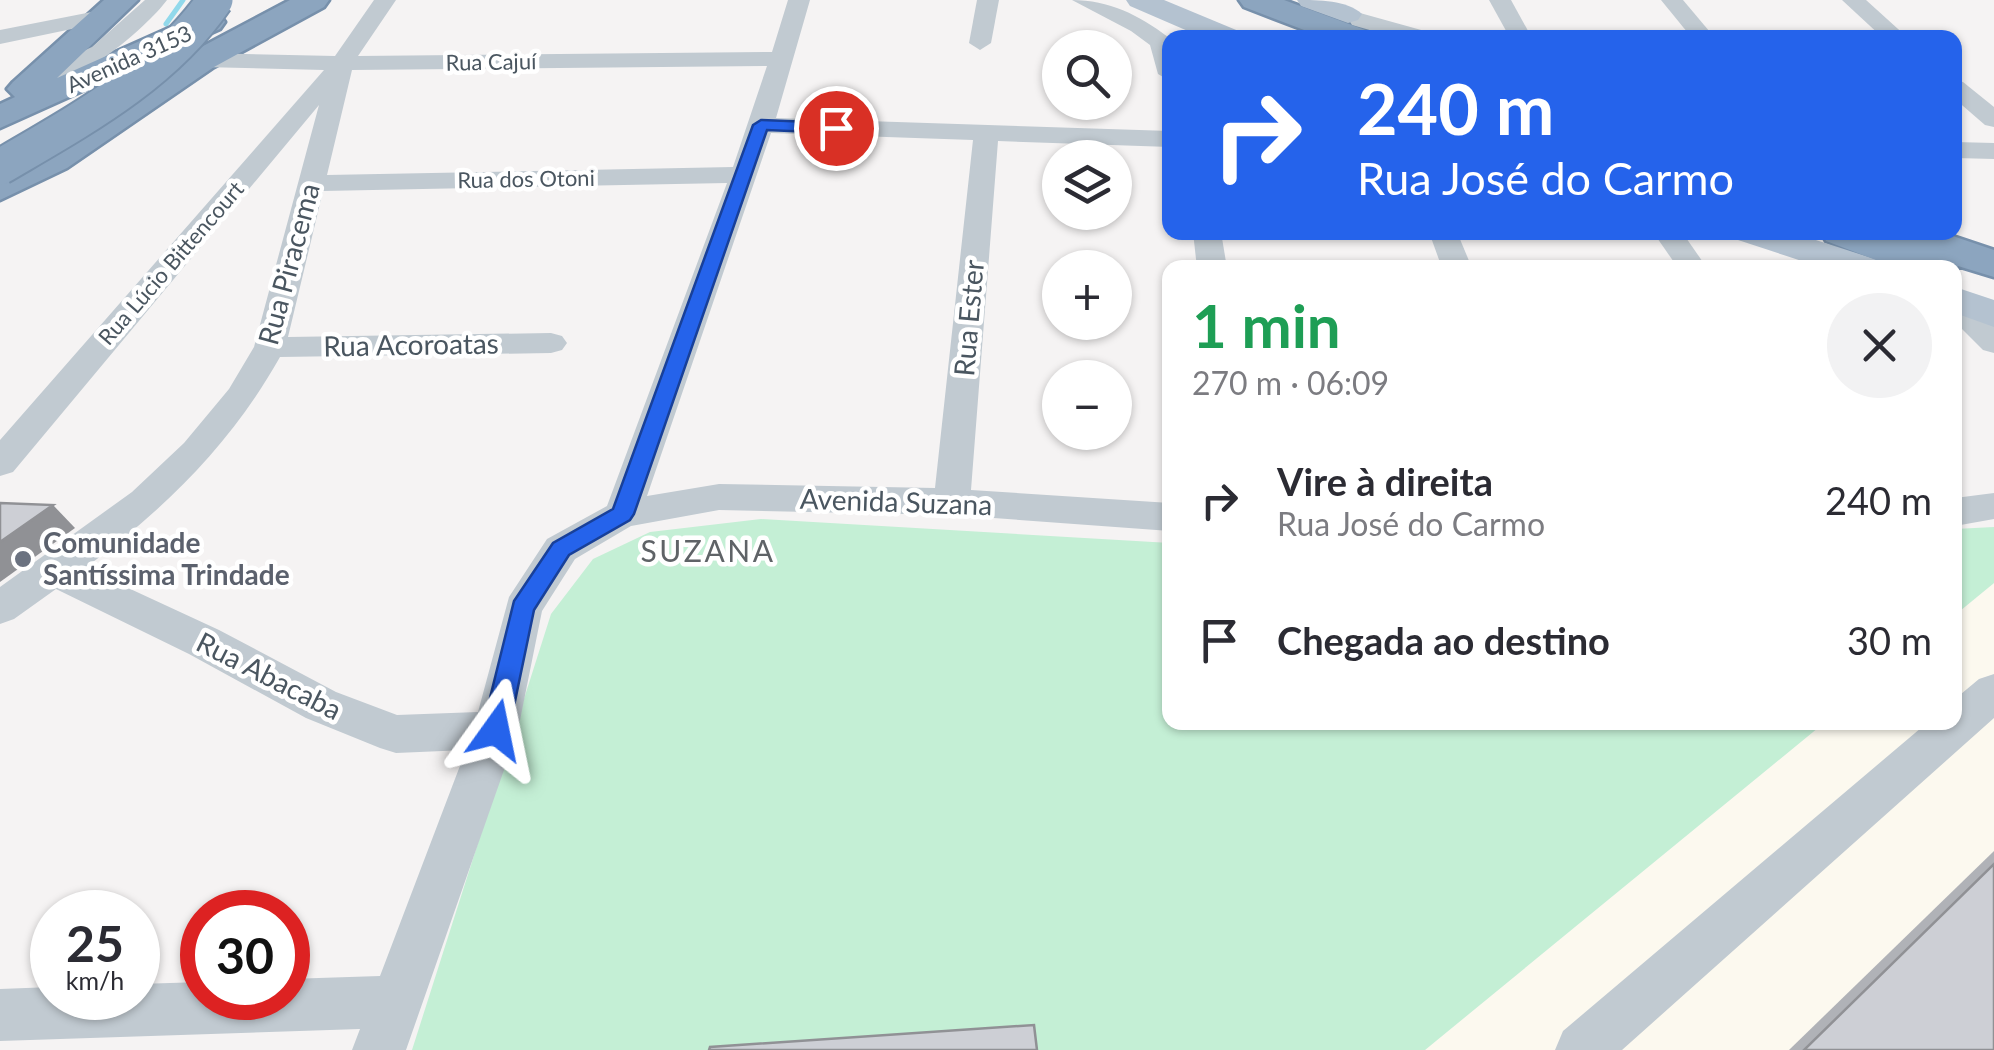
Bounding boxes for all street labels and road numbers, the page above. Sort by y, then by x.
street label: Avenida 3153 [62,19,196,98]
street label: Rua Cajuí [445,47,537,76]
street label: Rua dos Otoni [457,164,595,193]
street label: Rua Lúcio Bittencourt [92,175,249,350]
street label: Rua Piracema [250,179,326,348]
street label: Rua Ester [946,258,990,378]
street label: Rua Acoroatas [323,325,499,363]
street label: Avenida Suzana [799,481,993,521]
street label: Rua Abacaba [191,624,348,726]

